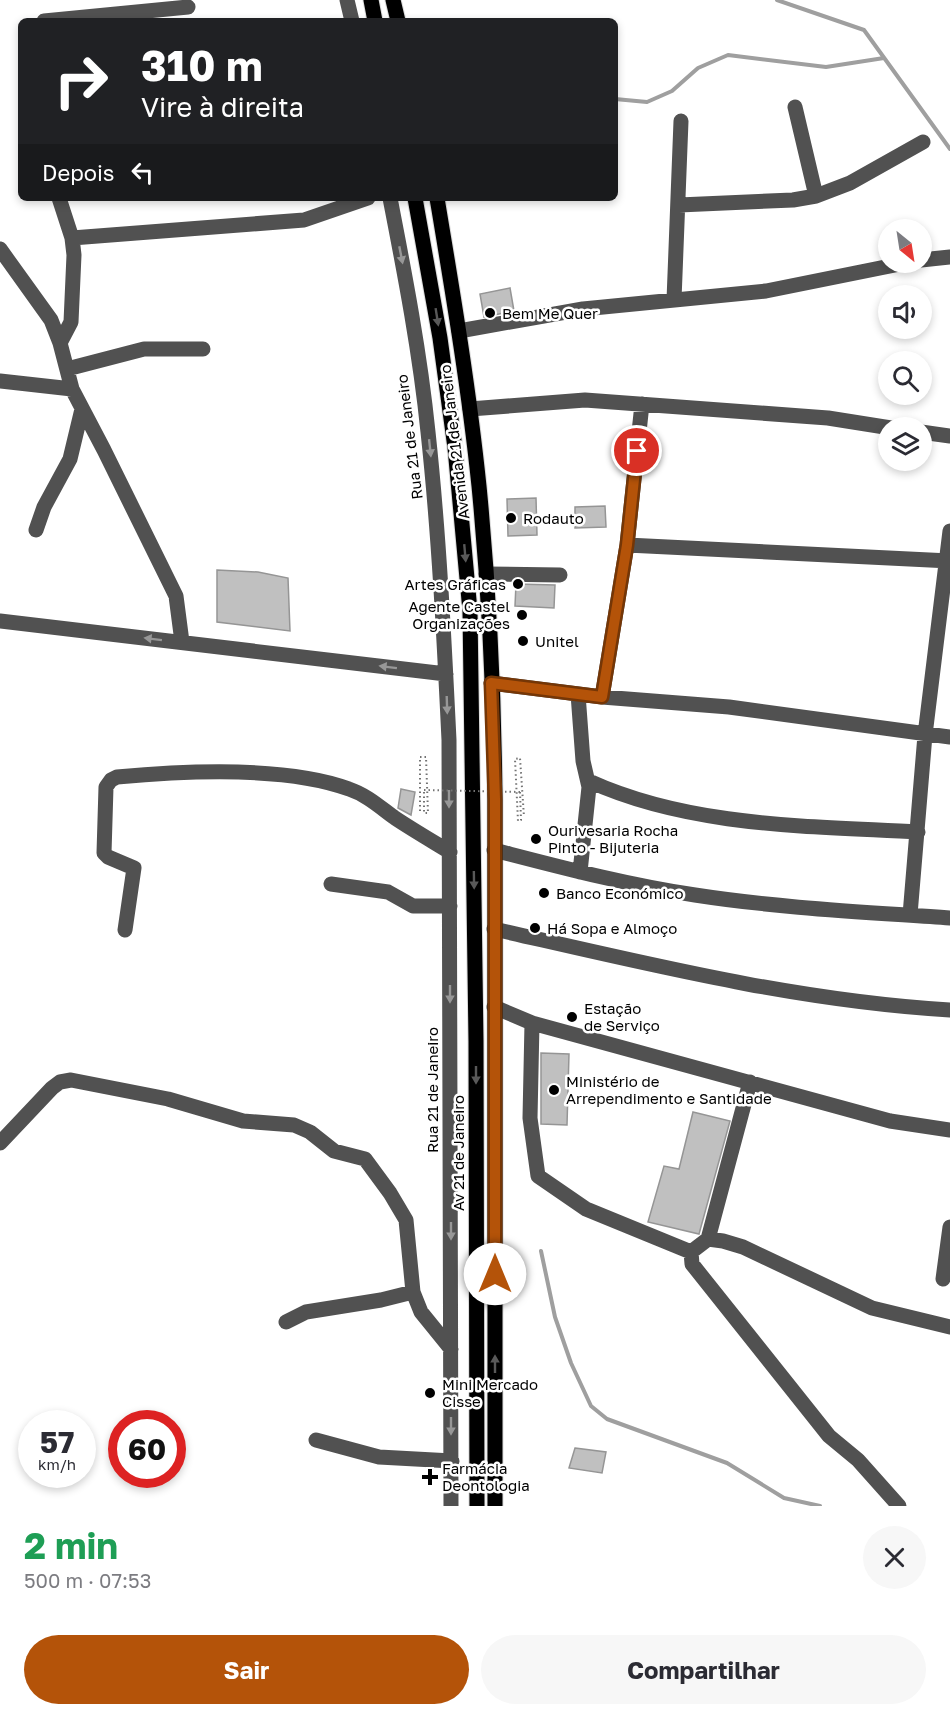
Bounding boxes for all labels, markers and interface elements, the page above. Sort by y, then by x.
text: 310 m [141,40,263,90]
icon: right [42,42,120,120]
text: Vire à direita [141,91,304,123]
icon: left [126,156,159,189]
text: Depois [42,159,114,186]
north arrow [878,219,932,273]
map controls [878,219,932,471]
one-way arrow [397,246,406,265]
button: sound [878,285,932,339]
place label: Bem Me Quer [502,304,598,322]
marker: Bem Me Quer [483,306,497,320]
one-way arrow [433,308,442,327]
button: search [878,351,932,405]
street label: Avenida 21 de Janeiro [436,364,472,520]
street label: Rua 21 de Janeiro [392,373,426,501]
button: layers [878,417,932,471]
pin [611,425,662,476]
icon: arrive [620,434,653,467]
one-way arrow [425,439,435,458]
place label: Rodauto [523,509,584,527]
marker: Rodauto [504,511,518,525]
one-way arrow [460,543,470,562]
place label: Artes Gráficas [405,575,506,593]
marker: Artes Gráficas [511,577,525,591]
place label: Agente Castel Organizações [409,597,510,632]
marker: Agente Castel Organizações [515,608,529,622]
place label: Unitel [535,632,579,650]
one-way arrow [143,634,162,644]
marker: Unitel [516,634,530,648]
one-way arrow [378,662,397,672]
one-way arrow [443,696,452,715]
one-way arrow [444,789,454,808]
place label: Ourivesaria Rocha Pinto - Bijuteria [548,821,678,856]
marker: Ourivesaria Rocha Pinto - Bijuteria [529,832,543,846]
one-way arrow [469,870,479,889]
place label: Banco Económico [556,884,684,902]
marker: Banco Económico [537,886,551,900]
place label: Há Sopa e Almoço [547,919,677,937]
marker: Há Sopa e Almoço [528,921,542,935]
one-way arrow [445,984,455,1003]
place label: Estação de Serviço [584,999,660,1034]
marker: Estação de Serviço [565,1010,579,1024]
street label: Rua 21 de Janeiro [423,1027,441,1153]
one-way arrow [471,1065,481,1084]
place label: Ministério de Arrependimento e Santidade [566,1072,772,1107]
marker: Ministério de Arrependimento e Santidade [547,1083,561,1097]
street label: Av 21 de Janeiro [449,1095,467,1211]
one-way arrow [446,1221,456,1240]
position arrow [463,1242,527,1306]
one-way arrow [490,1354,500,1373]
place label: Mini Mercado Cisse [442,1375,538,1410]
marker: Mini Mercado Cisse [423,1386,437,1400]
speed limit sign: 60 [108,1410,186,1488]
one-way arrow [446,1416,456,1435]
text: 57 [40,1424,74,1460]
text: km/h [38,1455,76,1473]
place label: Farmácia Deontologia [442,1459,530,1494]
marker: Farmácia Deontologia [423,1470,437,1484]
text: 2 min [24,1524,118,1567]
button: close [863,1526,926,1589]
text: 500 m · 07:53 [24,1568,151,1592]
button: Sair [24,1635,469,1704]
button: Compartilhar [481,1635,926,1704]

